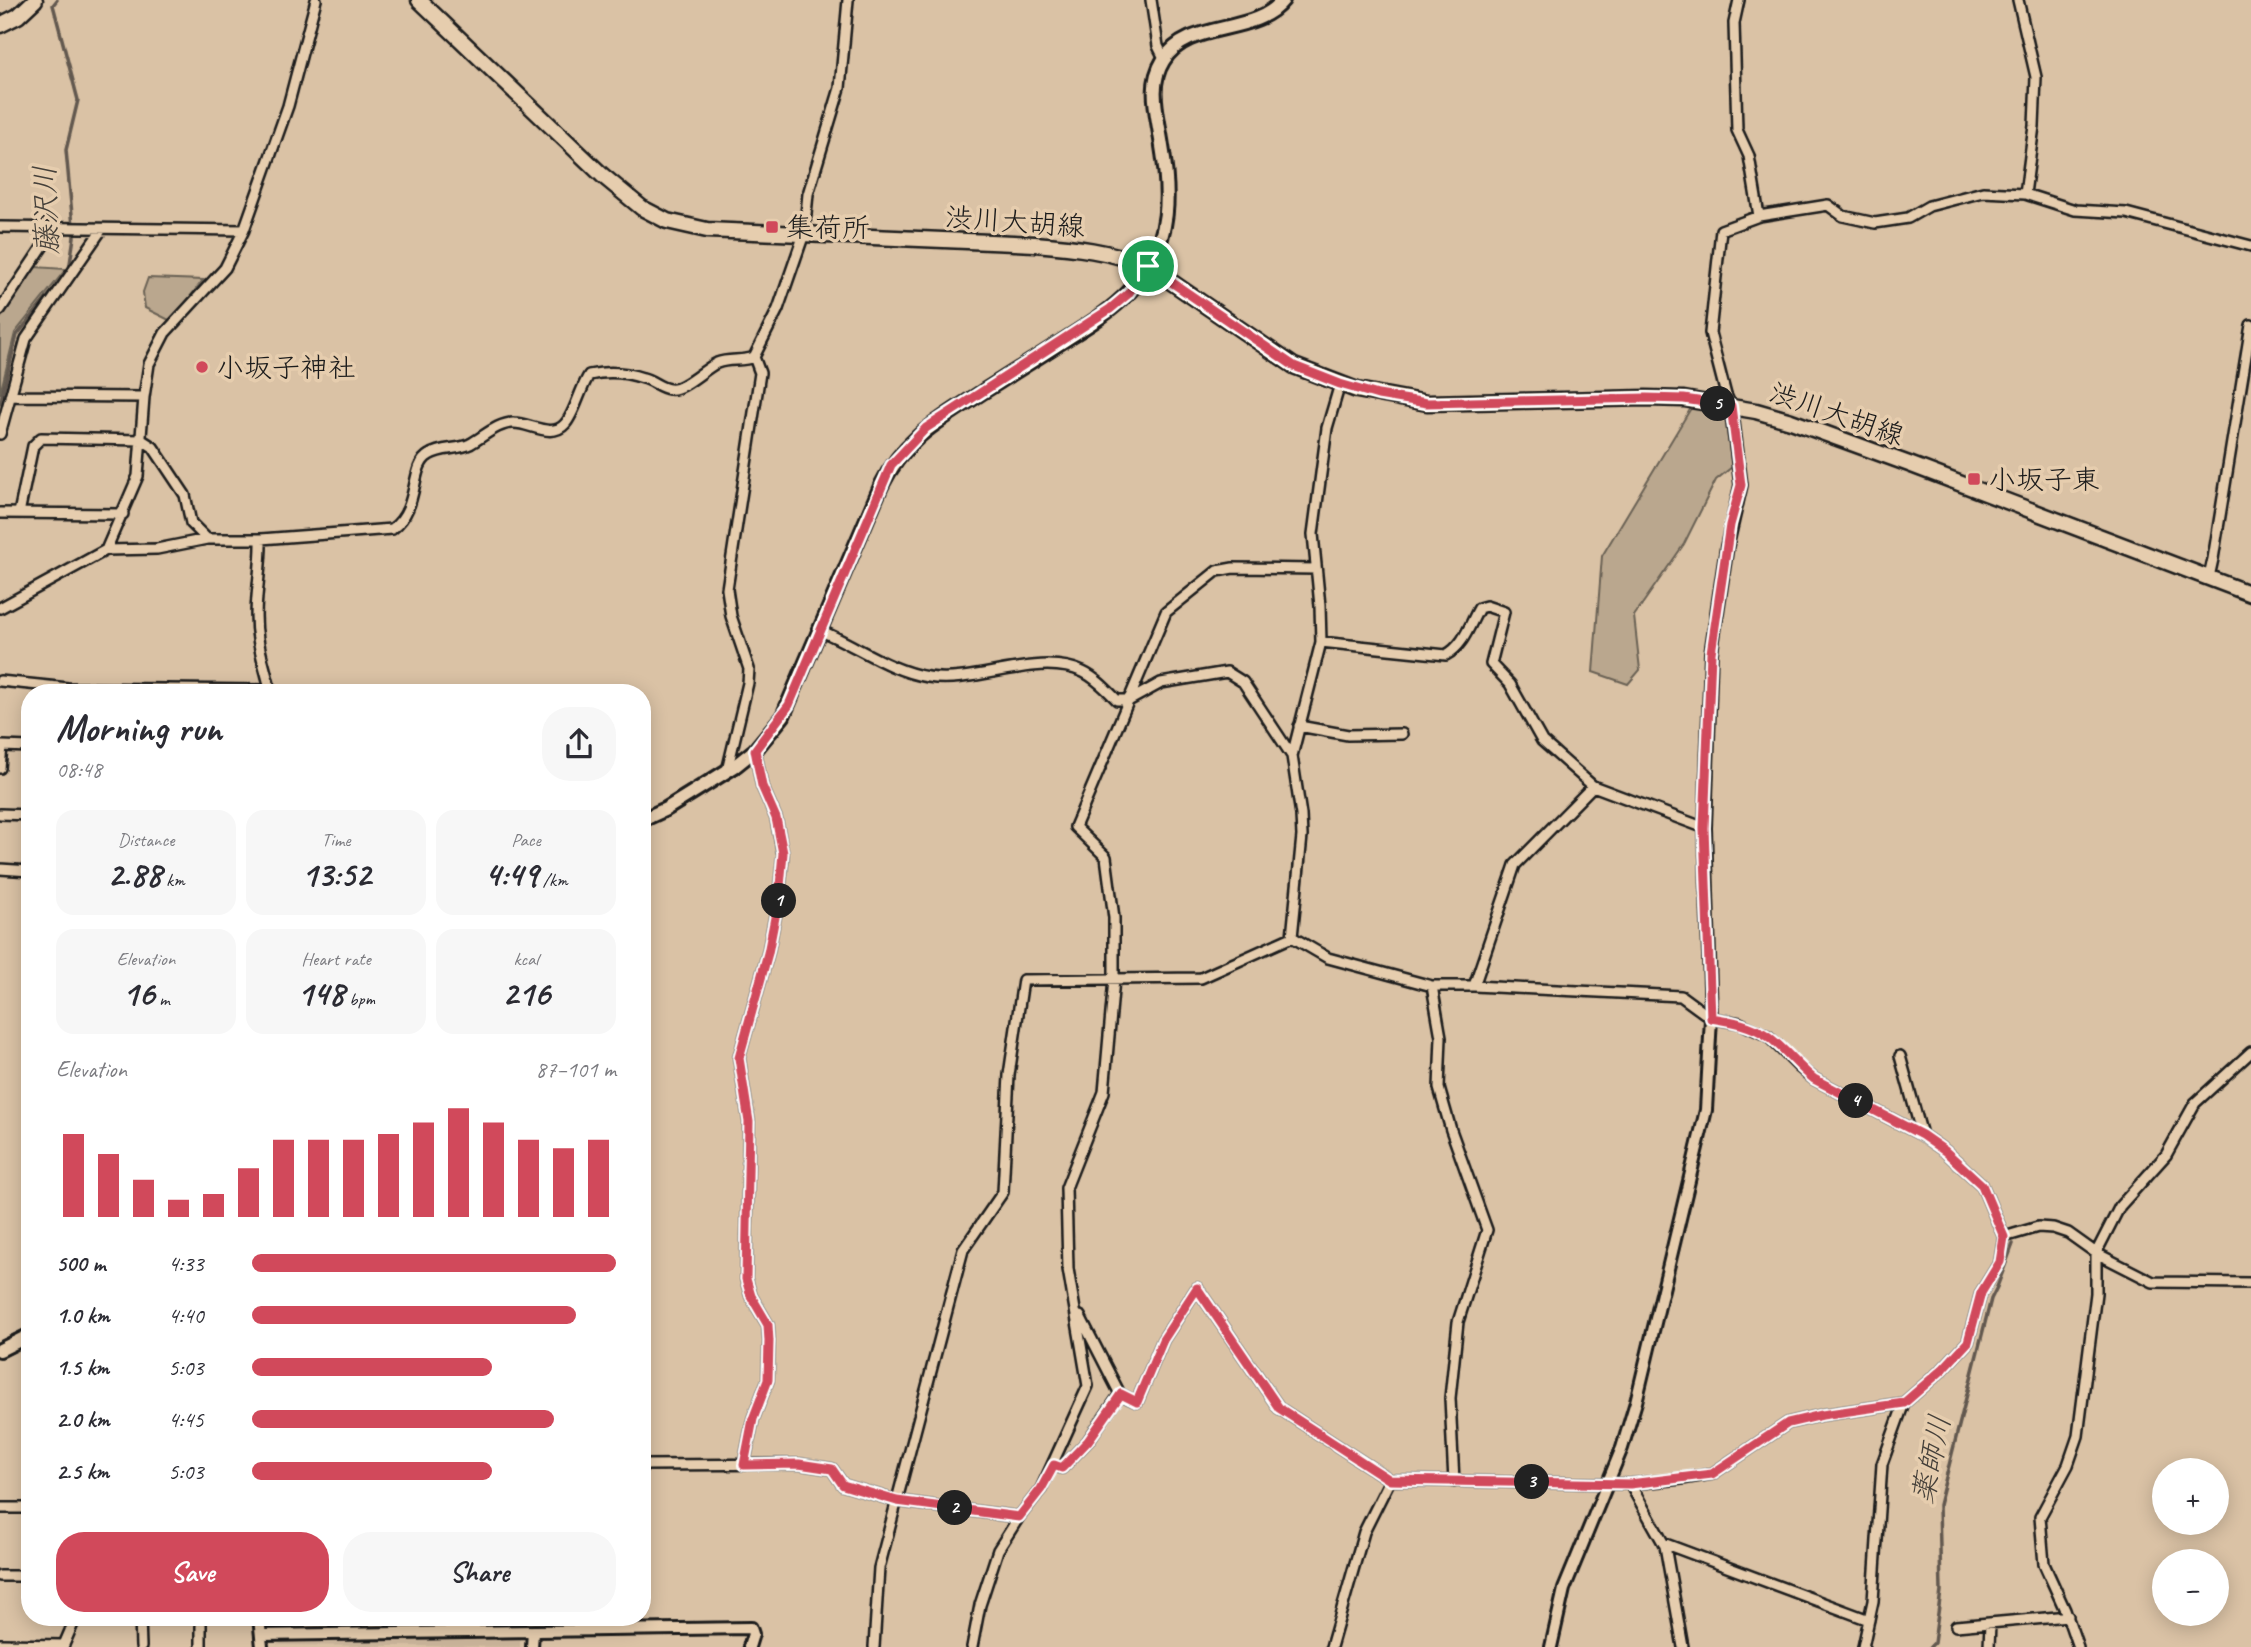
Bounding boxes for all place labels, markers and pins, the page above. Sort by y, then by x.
place label: 集荷所 [786,210,870,245]
marker: 集荷所 [764,219,780,235]
pin [1118,236,1178,296]
place label: 小坂子神社 [216,350,356,385]
marker: 小坂子神社 [194,359,210,375]
pin: 5 [1700,386,1736,422]
place label: 小坂子東 [1988,462,2100,497]
marker: 小坂子東 [1966,471,1982,487]
pin: 1 [762,884,796,918]
pin: 4 [1839,1084,1874,1118]
pin: 3 [1514,1464,1550,1500]
pin: 2 [937,1490,972,1526]

